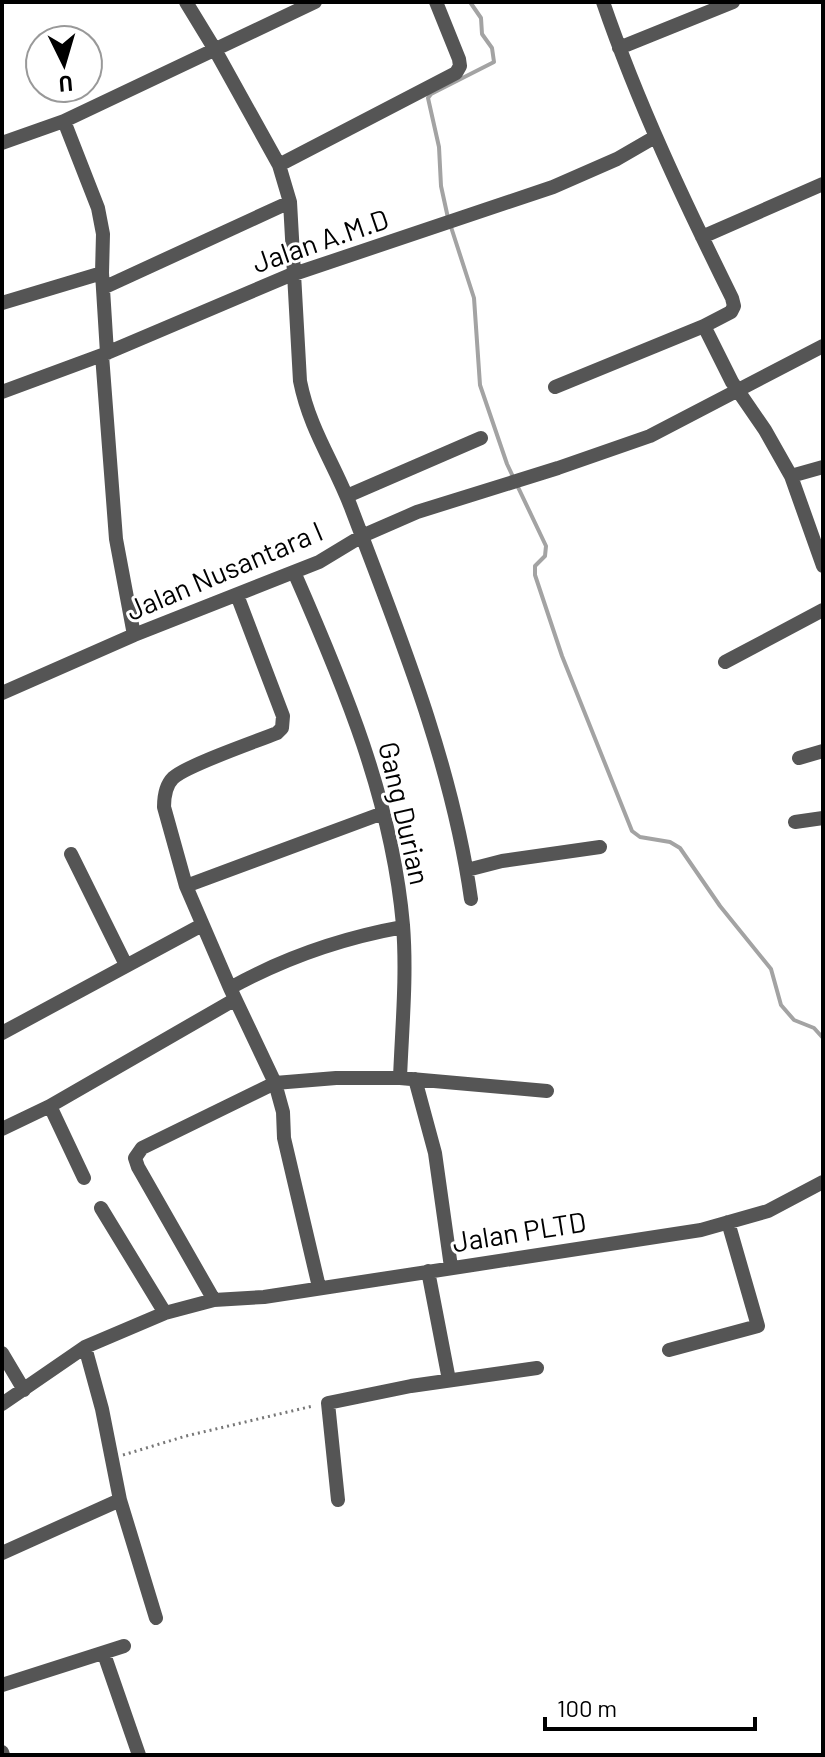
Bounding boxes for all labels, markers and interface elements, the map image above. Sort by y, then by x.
north arrow [24,24,104,104]
text: U [58,71,74,98]
street label: Jalan A.M.D [247,201,393,279]
street label: Jalan Nusantara I [120,513,328,627]
street label: Gang Durian [372,738,438,888]
street label: Jalan PLTD [450,1204,588,1258]
scale bar [545,1681,755,1731]
text: 100 m [557,1693,617,1722]

